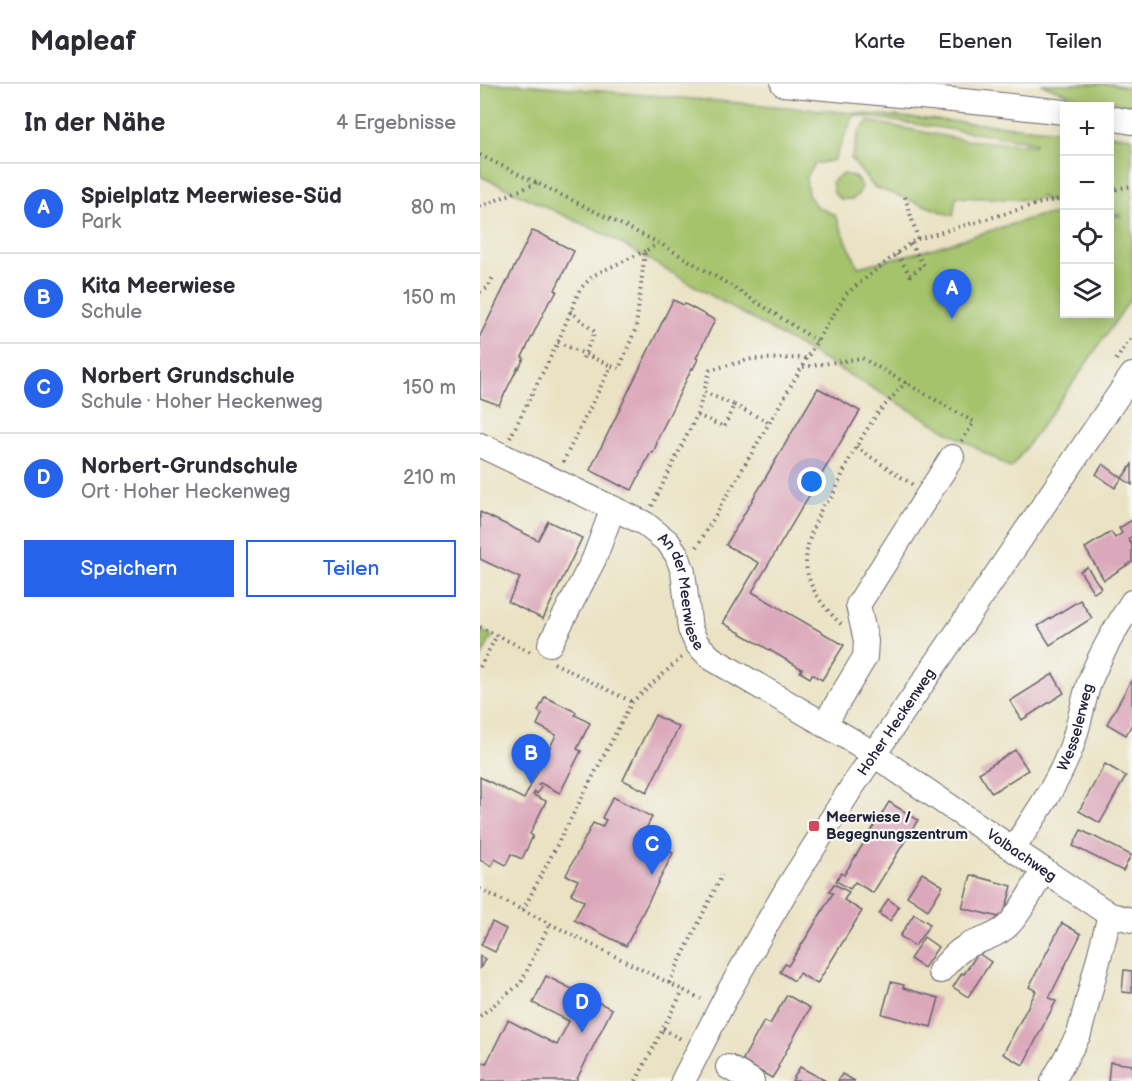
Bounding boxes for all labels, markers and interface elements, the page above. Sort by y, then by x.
text: Mapleaf [30,25,136,58]
text: Karte [854,29,905,54]
text: Ebenen [938,29,1012,54]
text: Teilen [1045,29,1102,54]
map controls [1060,102,1114,318]
button: + [1060,102,1114,156]
text: In der Nähe [24,108,166,139]
text: 4 Ergebnisse [336,111,456,135]
button: − [1060,156,1114,210]
text: Spielplatz Meerwiese-Süd [81,183,342,210]
text: A [37,196,50,220]
text: 80 m [411,196,456,220]
text: Park [81,210,121,234]
button: locate [1060,210,1114,264]
button: layers [1060,264,1114,318]
pin: A [932,270,972,319]
text: Kita Meerwiese [81,273,235,300]
text: B [36,286,51,310]
text: 150 m [403,286,456,310]
text: Schule [81,300,142,324]
text: Norbert Grundschule [81,363,295,390]
text: C [36,376,51,400]
text: 150 m [403,376,456,400]
text: Schule · Hoher Heckenweg [81,390,323,414]
text: Norbert-Grundschule [81,453,298,480]
text: D [37,466,50,490]
text: 210 m [403,466,456,490]
your location [797,467,826,496]
text: Ort · Hoher Heckenweg [81,480,291,504]
street label: An der Meerwiese [654,528,708,655]
button: Speichern [24,540,234,597]
button: Teilen [246,540,456,597]
street label: Hoher Heckenweg [853,665,939,779]
street label: Wesselerweg [1053,681,1098,774]
pin: B [512,734,550,784]
place label: Meerwiese / Begegnungszentrum [826,808,968,844]
marker: Meerwiese / Begegnungszentrum [807,819,821,833]
street label: Volbachweg [983,825,1060,886]
pin: C [632,826,672,875]
pin: D [562,984,602,1033]

